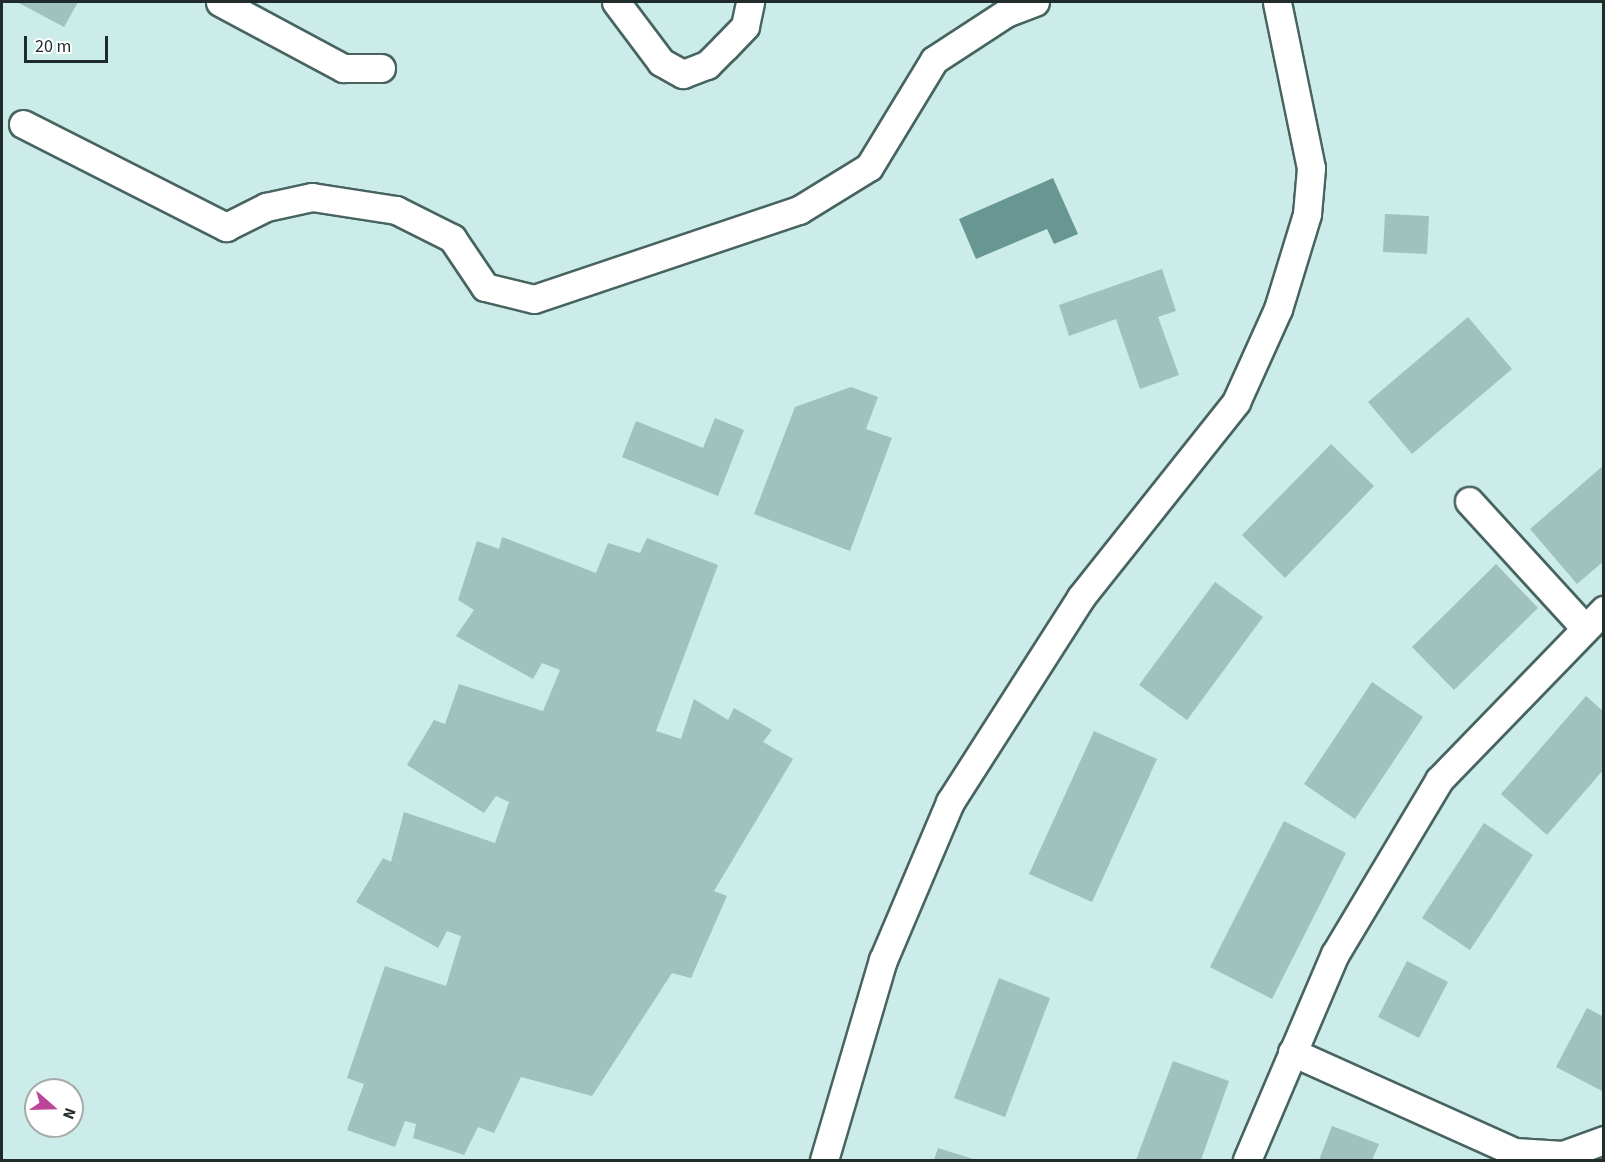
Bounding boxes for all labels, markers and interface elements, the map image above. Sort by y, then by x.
scale bar [27,24,111,62]
text: 20 m [35,34,71,59]
north arrow [24,1078,84,1138]
text: N [57,1105,81,1122]

